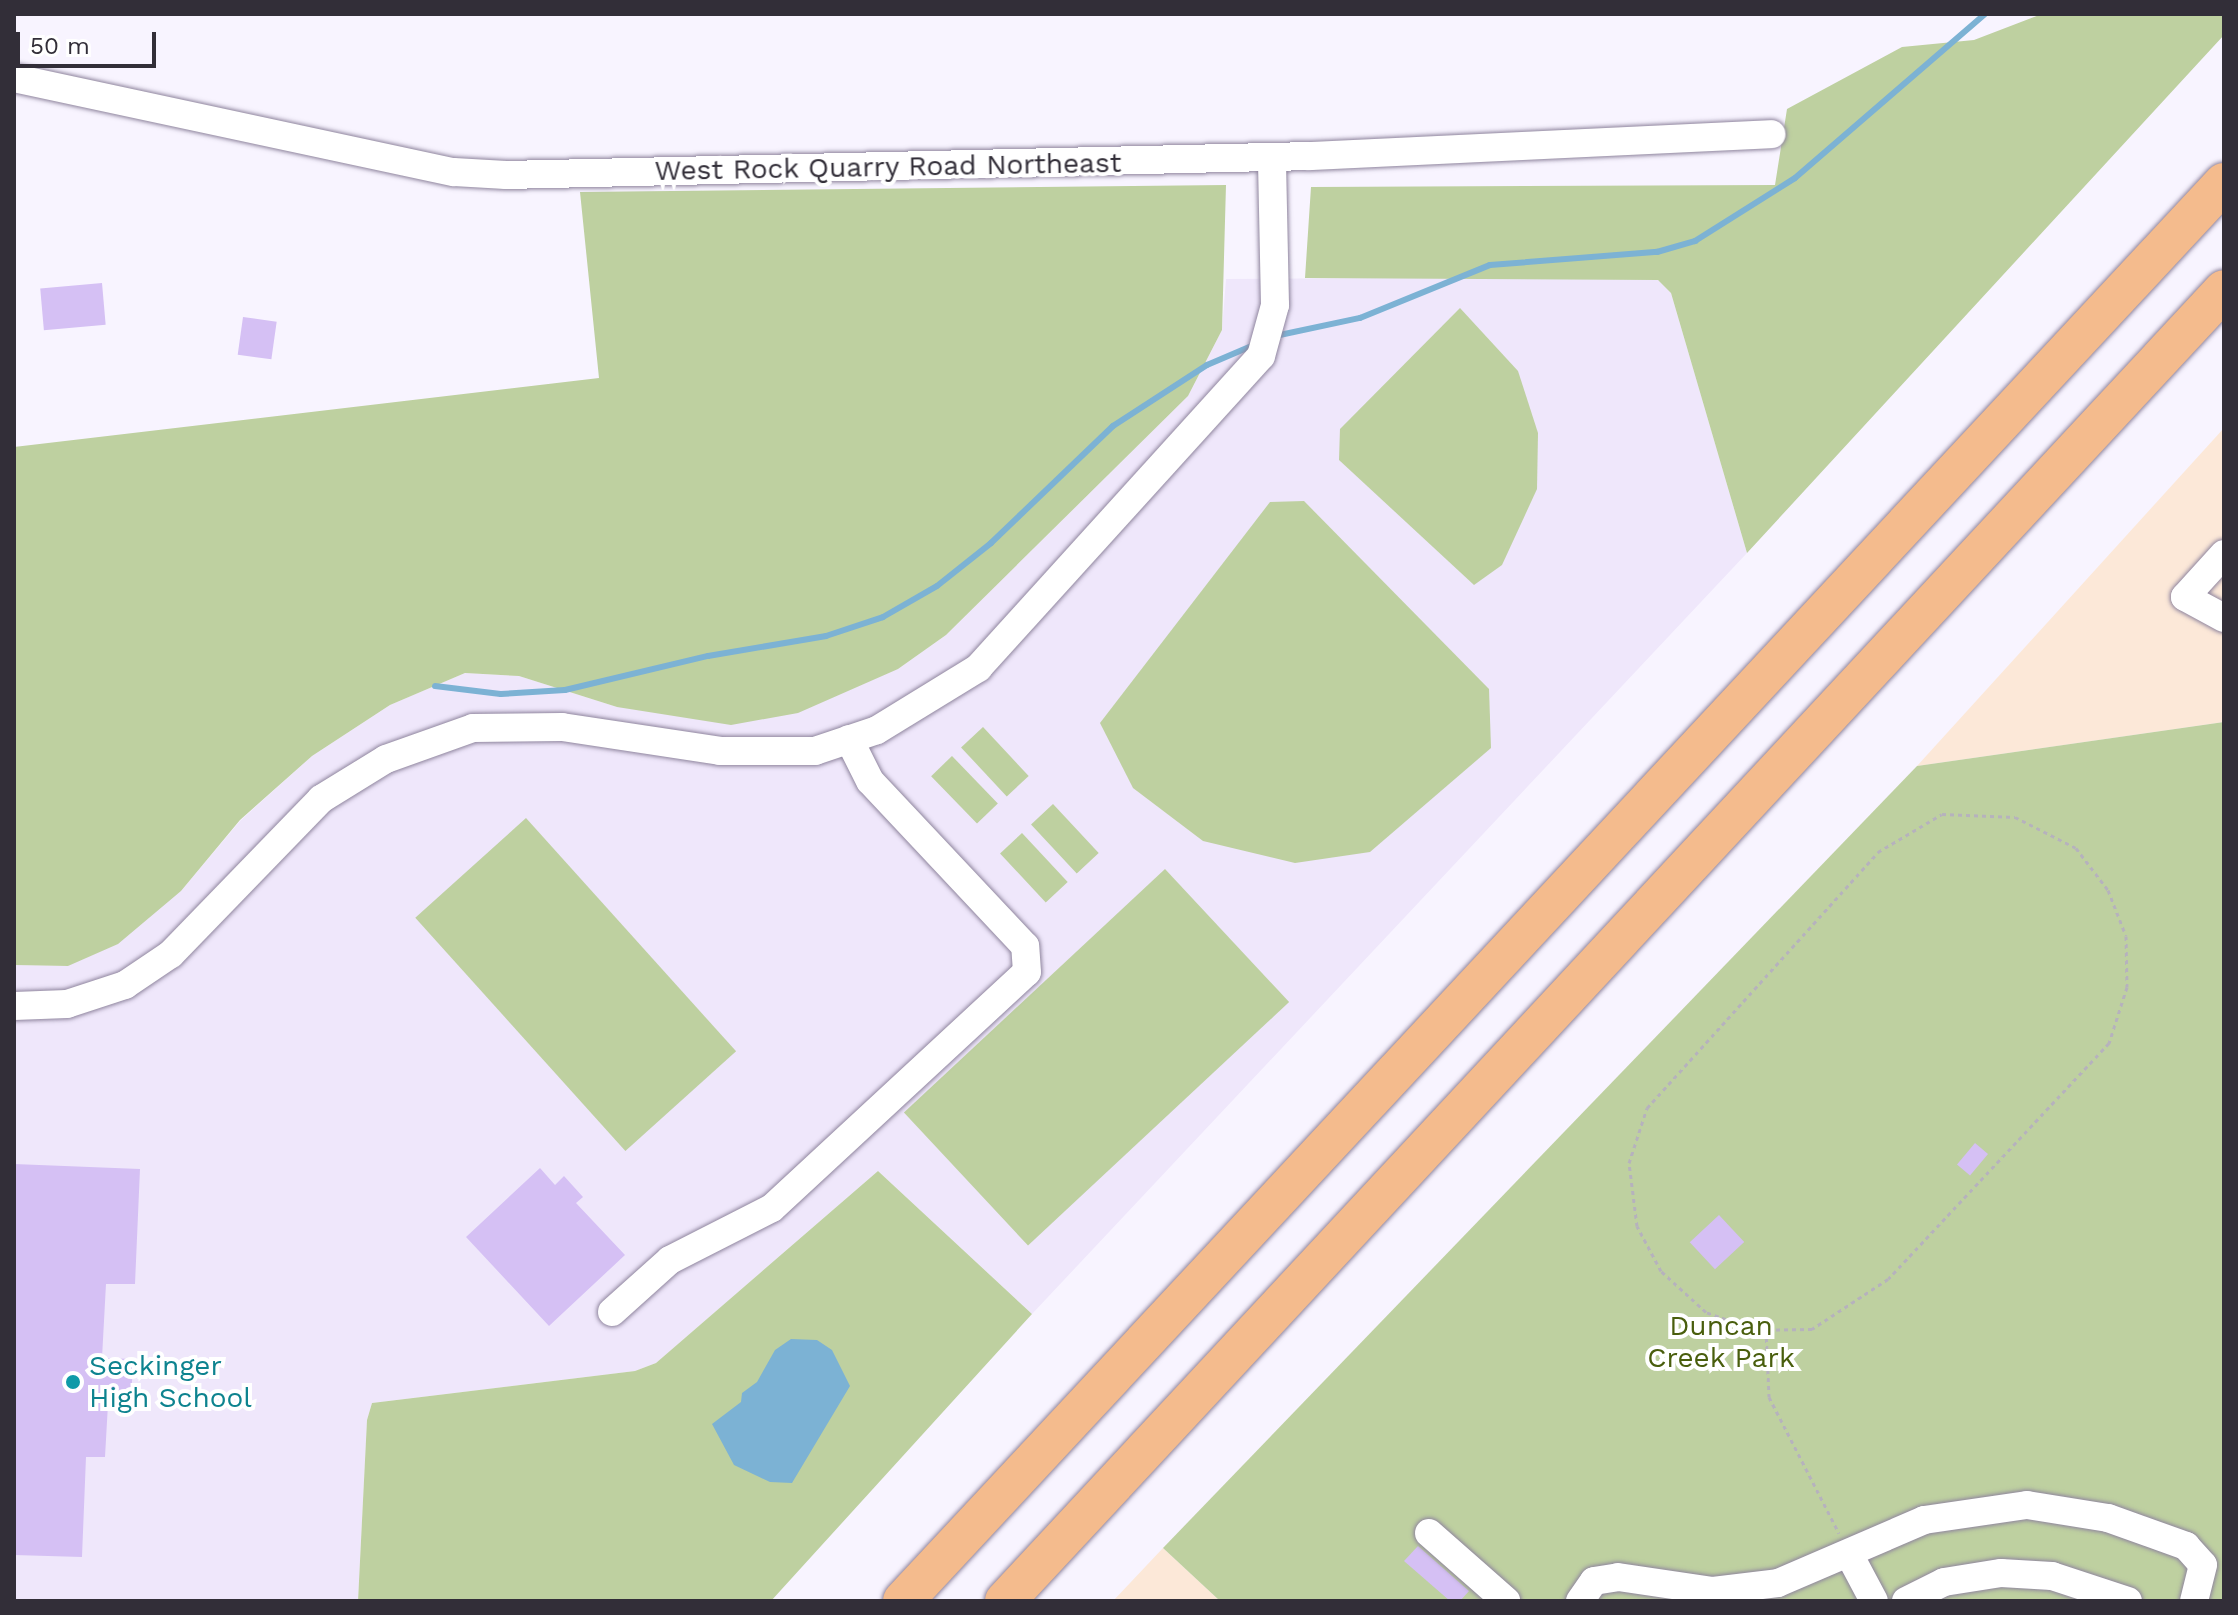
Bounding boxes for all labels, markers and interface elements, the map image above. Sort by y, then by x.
scale bar [20,16,160,66]
text: 50 m [30,32,90,60]
street label: West Rock Quarry Road Northeast [654,146,1122,188]
park label: Duncan Creek Park [1647,1309,1795,1375]
place label: Seckinger High School [89,1349,252,1415]
marker: Seckinger High School [64,1373,82,1391]

